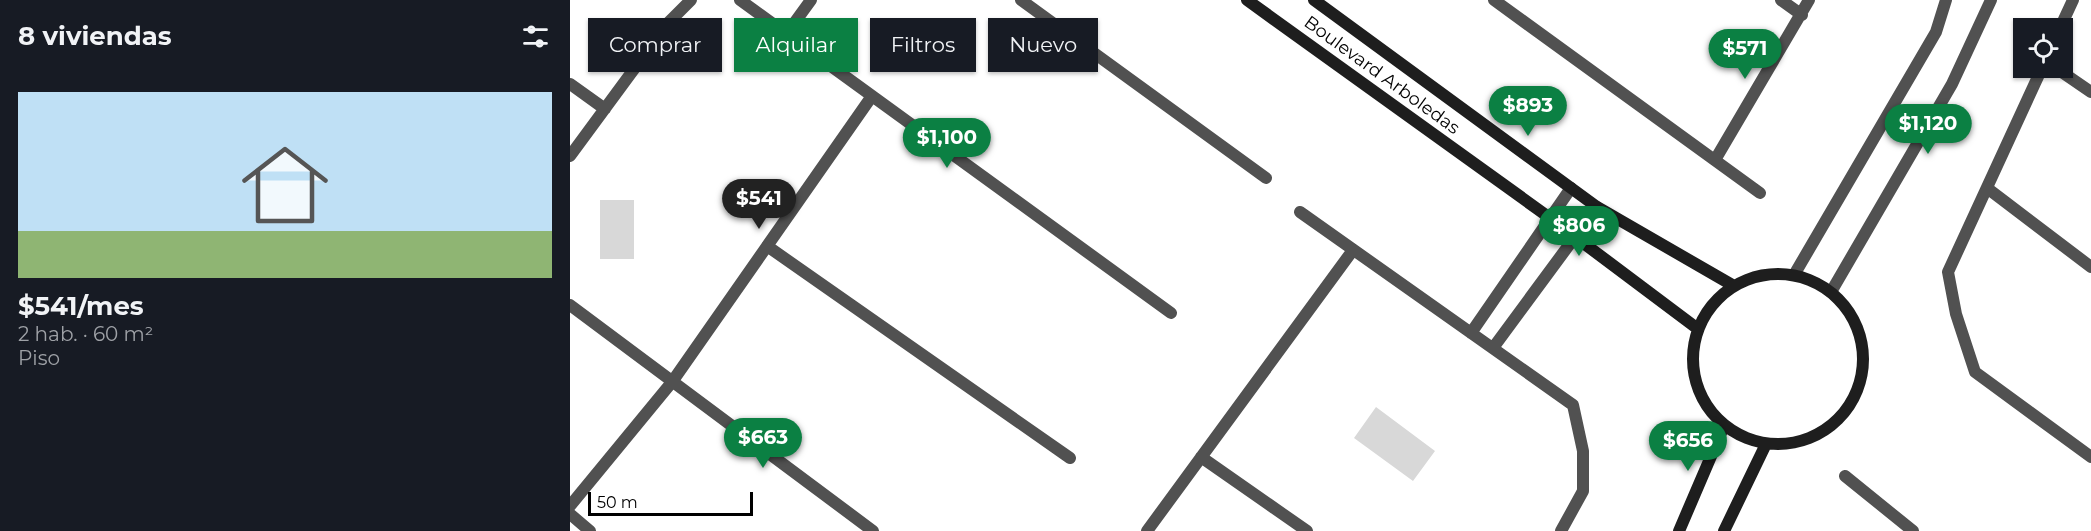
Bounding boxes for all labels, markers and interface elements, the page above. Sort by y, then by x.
street label: Boulevard Arboledas [1300,11,1464,139]
chip: Comprar [588,18,722,72]
chip: Alquilar [734,18,858,72]
chip: Filtros [870,18,976,72]
chip: Nuevo [988,18,1098,72]
map controls [2013,18,2073,78]
button: locate [2013,18,2073,78]
text: 8 viviendas [18,20,172,52]
icon: filters [519,20,552,53]
pin: $571 [1709,29,1781,80]
text: $571 [1723,36,1767,60]
pin: $893 [1492,86,1564,137]
text: $893 [1503,93,1553,117]
pin: $1,120 [1879,104,1977,155]
text: $1,120 [1899,111,1957,135]
pin: $1,100 [898,118,996,169]
text: $1,100 [917,125,977,149]
icon: home [231,131,339,239]
pin: $541 [723,179,795,230]
text: $541 [736,186,782,210]
pin: $806 [1543,206,1615,257]
text: $806 [1553,213,1605,237]
text: $541/mes [18,290,144,322]
text: 2 hab. · 60 m² [18,322,153,346]
text: Piso [18,346,60,370]
pin: $663 [727,418,799,469]
pin: $656 [1652,421,1724,472]
text: $663 [738,425,788,449]
text: $656 [1663,428,1713,452]
scale bar [588,489,753,516]
text: 50 m [597,493,638,512]

